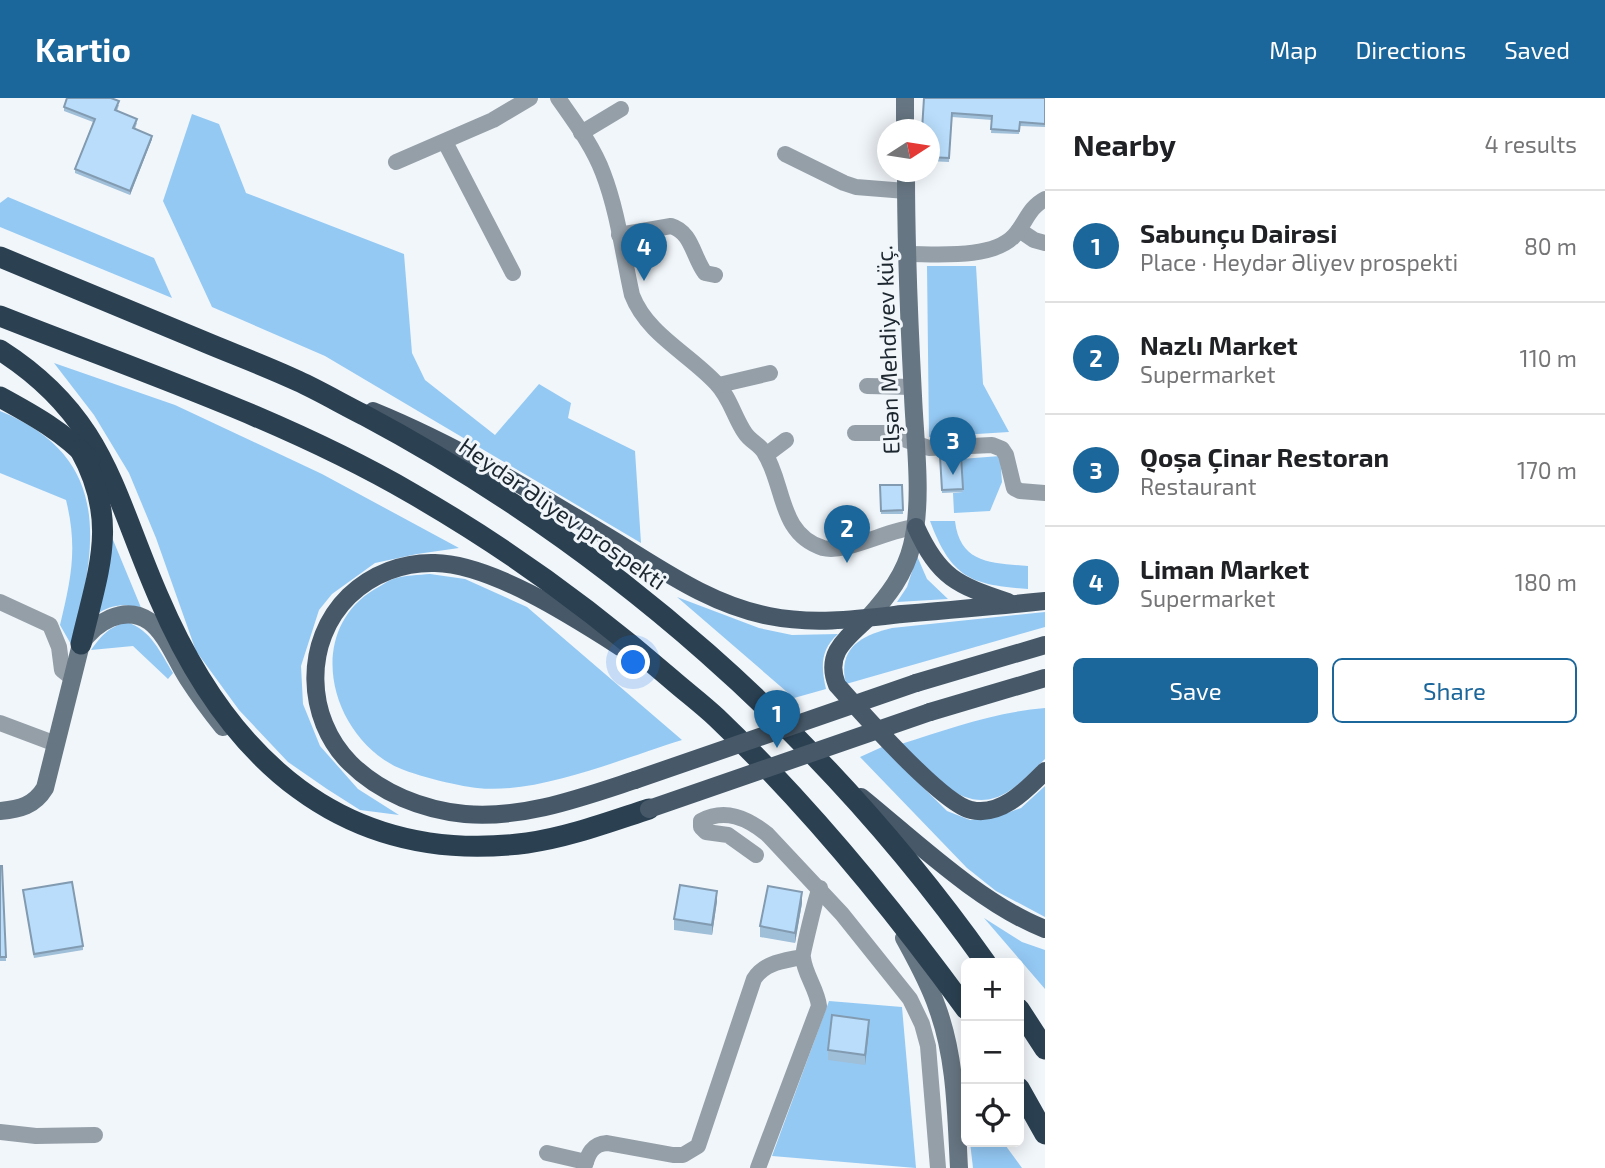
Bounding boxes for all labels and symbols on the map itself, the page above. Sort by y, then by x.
north arrow [877,119,940,182]
pin: 4 [621,223,667,281]
street label: Elşən Mehdiyev küç. [869,245,906,455]
pin: 3 [930,417,976,475]
street label: Heydər Əliyev prospekti [454,431,672,595]
pin: 2 [824,505,870,563]
your location [616,645,650,679]
pin: 1 [754,690,800,748]

